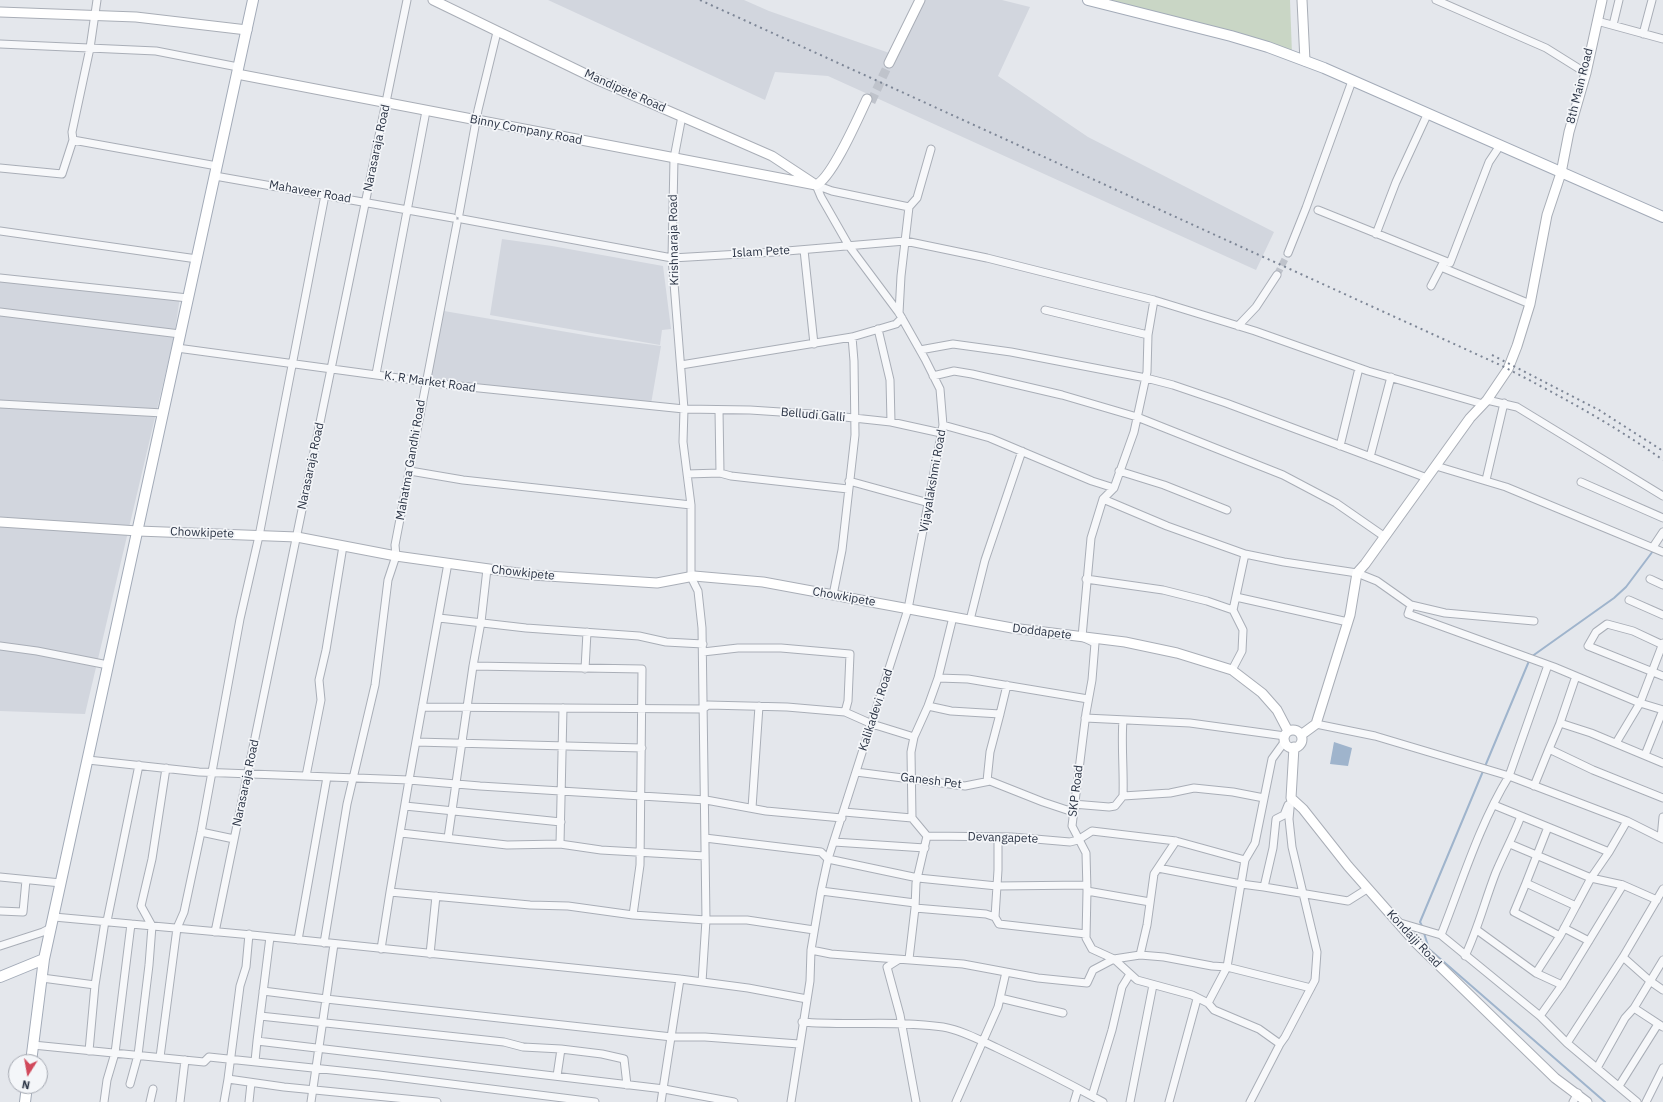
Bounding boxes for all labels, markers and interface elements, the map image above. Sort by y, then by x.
street label: 8th Main Road [1564,47,1596,125]
street label: Mandipete Road [582,67,668,115]
street label: Narasaraja Road [361,103,393,193]
street label: Binny Company Road [469,112,583,148]
street label: Mahaveer Road [268,178,352,206]
street label: Krishnaraja Road [666,194,682,286]
street label: Islam Pete [732,243,790,261]
street label: K. R Market Road [383,368,477,396]
street label: Mahatma Gandhi Road [393,399,429,521]
street label: Belludi Galli [780,405,846,425]
street label: Narasaraja Road [295,421,327,511]
street label: Vijayalakshmi Road [917,428,949,534]
street label: Chowkipete [170,525,234,541]
street label: Chowkipete [491,563,555,583]
street label: Chowkipete [811,584,877,610]
street label: Doddapete [1012,621,1072,643]
street label: Kalikadevi Road [856,667,896,753]
street label: Narasaraja Road [230,738,262,828]
street label: SKP Road [1066,764,1086,818]
street label: Ganesh Pet [900,770,962,792]
street label: Devangapete [967,830,1039,846]
street label: Kondajji Road [1384,907,1444,971]
north arrow [8,1054,48,1094]
text: N [21,1077,31,1092]

